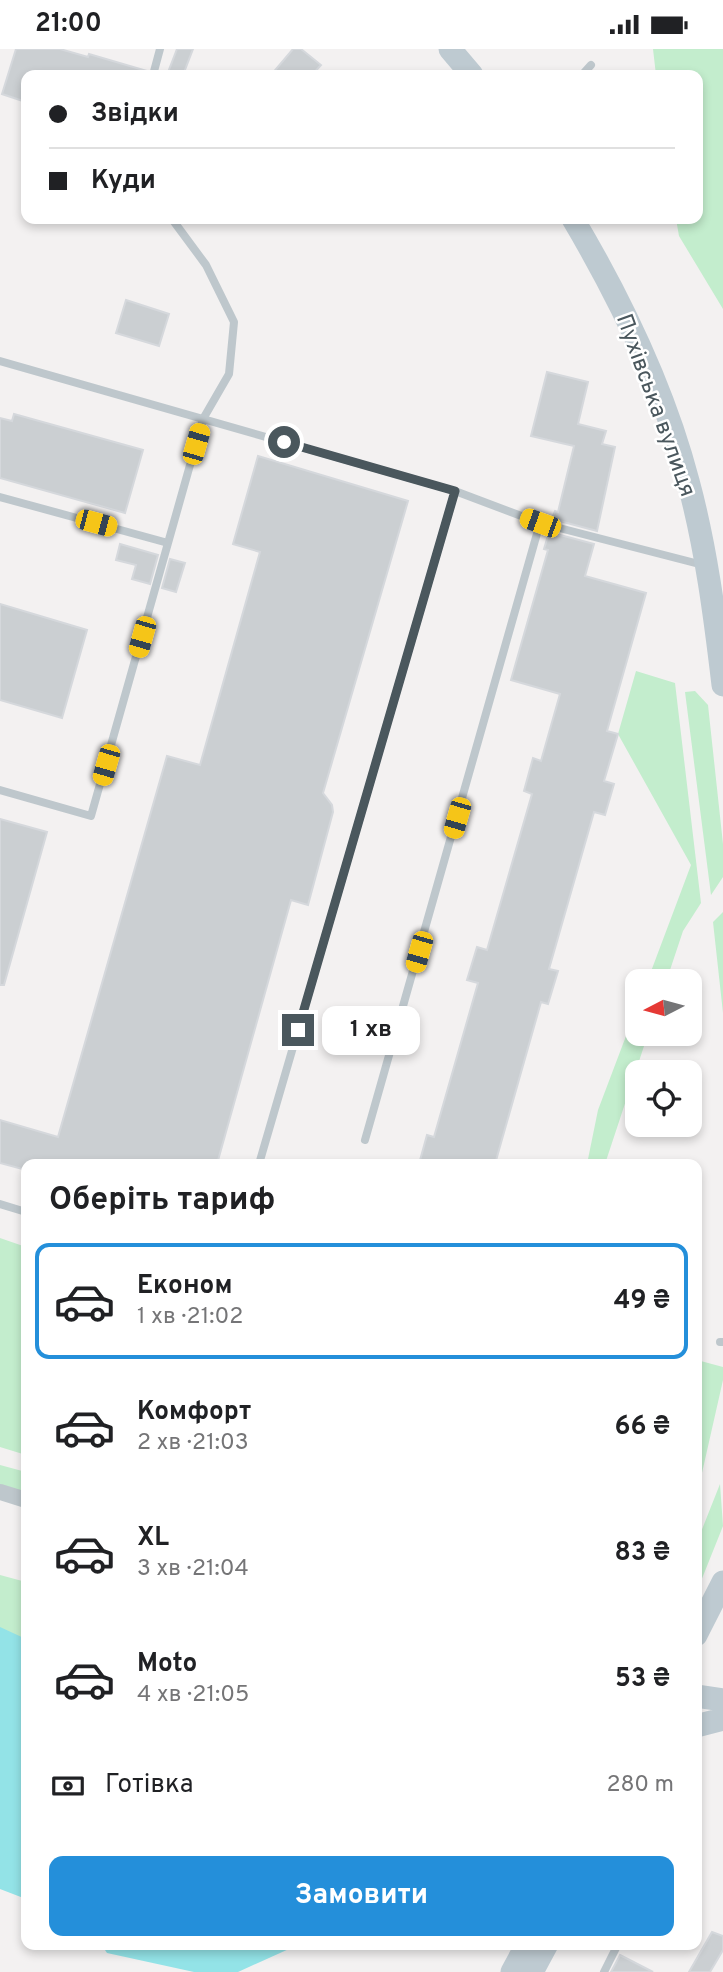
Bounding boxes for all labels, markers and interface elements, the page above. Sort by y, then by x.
text: 21:00 [35,8,102,41]
text: Звідки [91,98,179,131]
text: Куди [91,165,156,198]
street label: Пухівська вулиця [608,311,701,501]
car [181,421,212,467]
route start [268,426,300,458]
car [517,506,564,540]
car [73,507,120,539]
car [127,614,158,660]
car [91,742,122,788]
car [442,795,473,841]
car [404,929,435,975]
north arrow [625,969,702,1047]
map controls [625,969,702,1137]
callout: 1 хв [322,1005,420,1055]
route end [282,1014,314,1046]
text: 1 хв [350,1016,392,1045]
button: locate [625,1060,702,1137]
text: Оберіть тариф [49,1181,275,1221]
icon: car [53,1270,116,1333]
text: Економ [137,1270,232,1303]
text: 49 ₴ [614,1285,670,1318]
text: 1 хв · 21:02 [137,1303,243,1332]
icon: car [53,1396,116,1459]
text: Комфорт [137,1396,251,1429]
text: 66 ₴ [614,1411,670,1444]
text: 2 хв · 21:03 [137,1429,249,1458]
icon: car [53,1522,116,1585]
text: XL [137,1522,169,1555]
text: 83 ₴ [614,1537,670,1570]
text: 3 хв · 21:04 [137,1555,249,1584]
icon: car [53,1648,116,1711]
text: Moto [137,1648,197,1681]
text: 53 ₴ [615,1663,670,1696]
text: 4 хв · 21:05 [137,1681,249,1710]
icon: cash [49,1767,87,1805]
text: Готівка [105,1769,194,1802]
text: 280 m [606,1771,674,1800]
button: Замовити [49,1856,674,1936]

